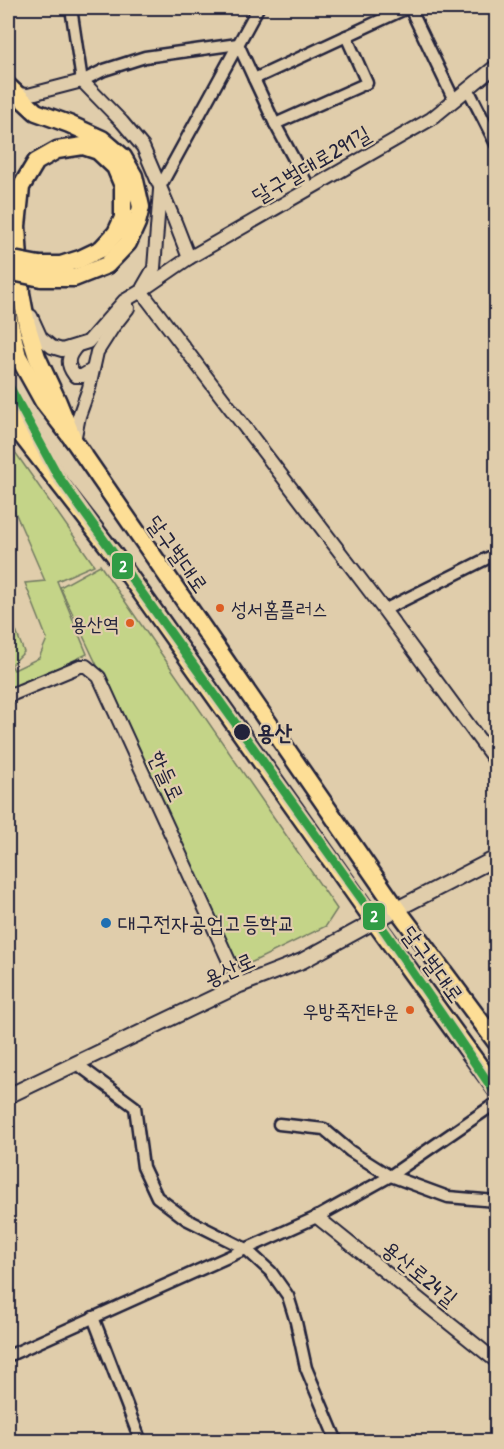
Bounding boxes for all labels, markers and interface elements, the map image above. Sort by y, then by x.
street label: 달구벌대로291길 [246,118,376,210]
street label: 달구벌대로 [140,509,216,599]
line badge: 2 [111,552,134,580]
text: 2 [119,555,127,577]
place label: 성서홈플러스 [231,595,328,622]
marker: 성서홈플러스 [214,602,226,614]
place label: 용산역 [71,610,119,637]
marker: 용산역 [124,617,136,629]
place label: 용산 [257,717,293,747]
marker: 용산 [232,722,252,742]
street label: 한들로 [142,746,192,806]
line badge: 2 [362,902,386,931]
text: 2 [370,905,378,927]
place label: 대구전자공업고등학교 [118,908,295,938]
marker: 대구전자공업고등학교 [99,916,113,930]
street label: 달구벌대로 [395,919,471,1009]
street label: 용산로 [199,944,259,994]
place label: 우방죽전타운 [302,997,399,1024]
marker: 우방죽전타운 [404,1004,416,1016]
street label: 용산로24길 [376,1233,464,1313]

